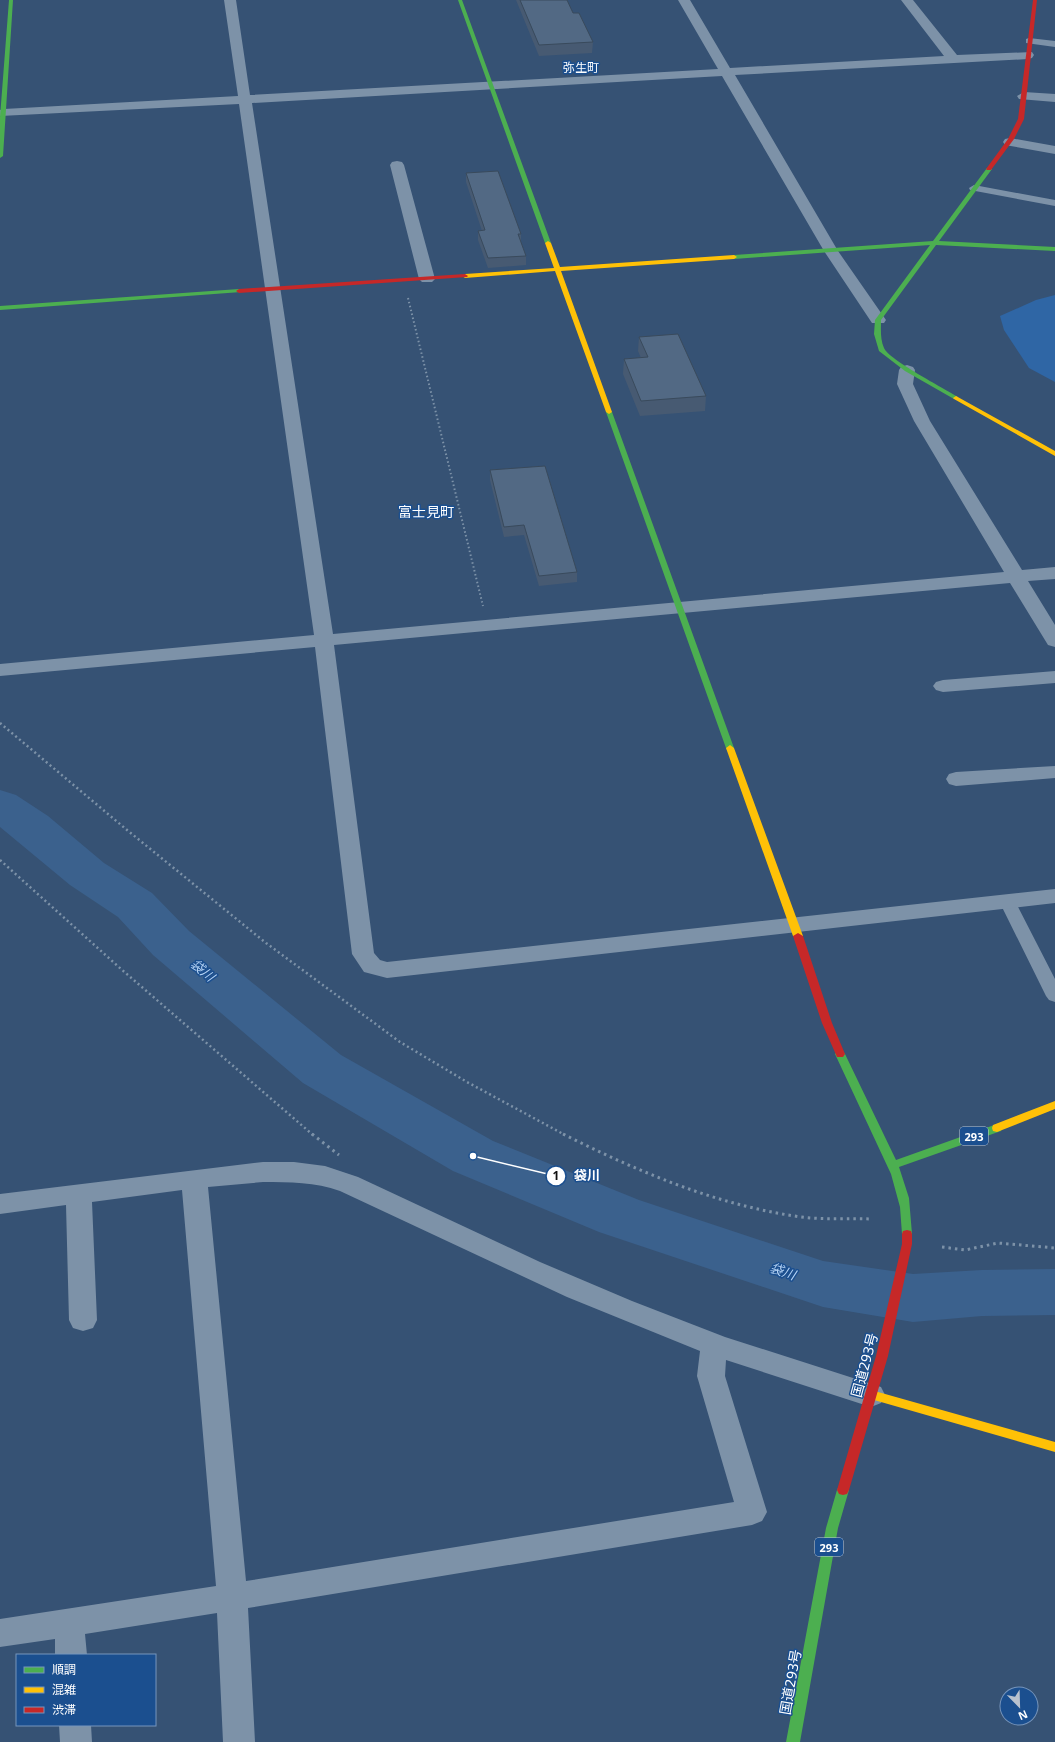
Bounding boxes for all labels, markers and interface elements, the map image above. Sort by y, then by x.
district label: 弥生町 [563,59,599,76]
district label: 富士見町 [398,502,454,521]
water label: 袋川 [187,955,220,987]
road number: 293 [960,1127,988,1145]
callout: 袋川 [546,1163,608,1188]
text: 袋川 [573,1166,600,1184]
text: 1 [553,1167,559,1184]
water label: 袋川 [768,1258,800,1284]
street label: 国道293号 [846,1331,882,1399]
road number: 293 [815,1538,843,1556]
street label: 国道293号 [775,1648,805,1716]
legend [16,1654,156,1726]
text: 順調 [52,1661,76,1678]
text: 混雑 [52,1681,76,1698]
north arrow [999,1686,1039,1726]
text: 渋滞 [52,1701,76,1718]
text: N [1016,1707,1030,1724]

